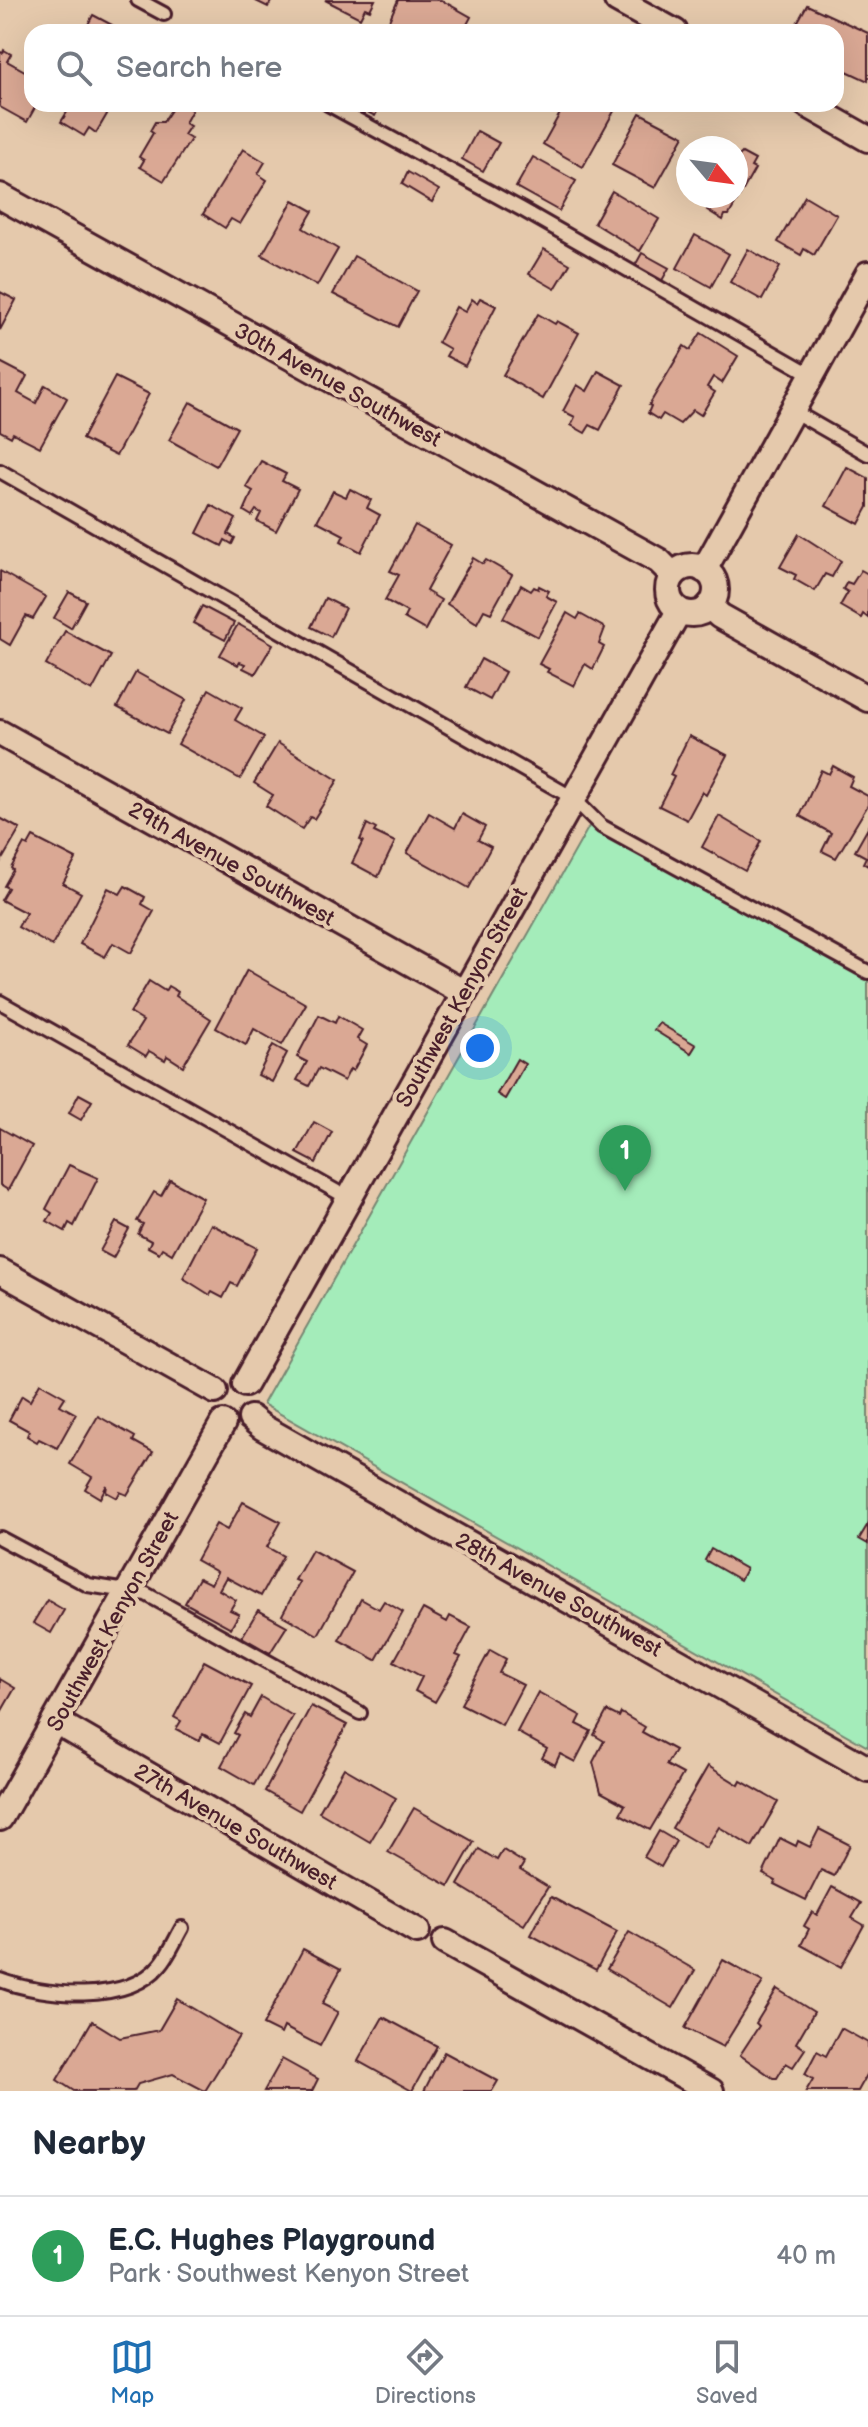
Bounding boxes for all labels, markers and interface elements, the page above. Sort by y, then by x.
search box [24,24,844,112]
icon: search [52,46,96,90]
text: Search here [116,50,282,86]
north arrow [676,136,748,208]
street label: 30th Avenue Southwest [229,317,446,454]
street label: 29th Avenue Southwest [123,796,339,932]
street label: Southwest Kenyon Street [391,883,534,1112]
your location [460,1028,500,1068]
pin: 1 [599,1125,651,1191]
street label: Southwest Kenyon Street [42,1507,185,1736]
street label: 28th Avenue Southwest [450,1527,666,1663]
street label: 27th Avenue Southwest [129,1758,342,1897]
text: Nearby [32,2123,146,2164]
text: E.C. Hughes Playground [108,2223,435,2259]
text: 1 [53,2241,63,2272]
text: 40 m [776,2241,836,2272]
text: Park · Southwest Kenyon Street [108,2259,469,2290]
tab: Map [110,2335,154,2410]
tab: Directions [375,2335,476,2410]
tab: Saved [696,2335,758,2410]

